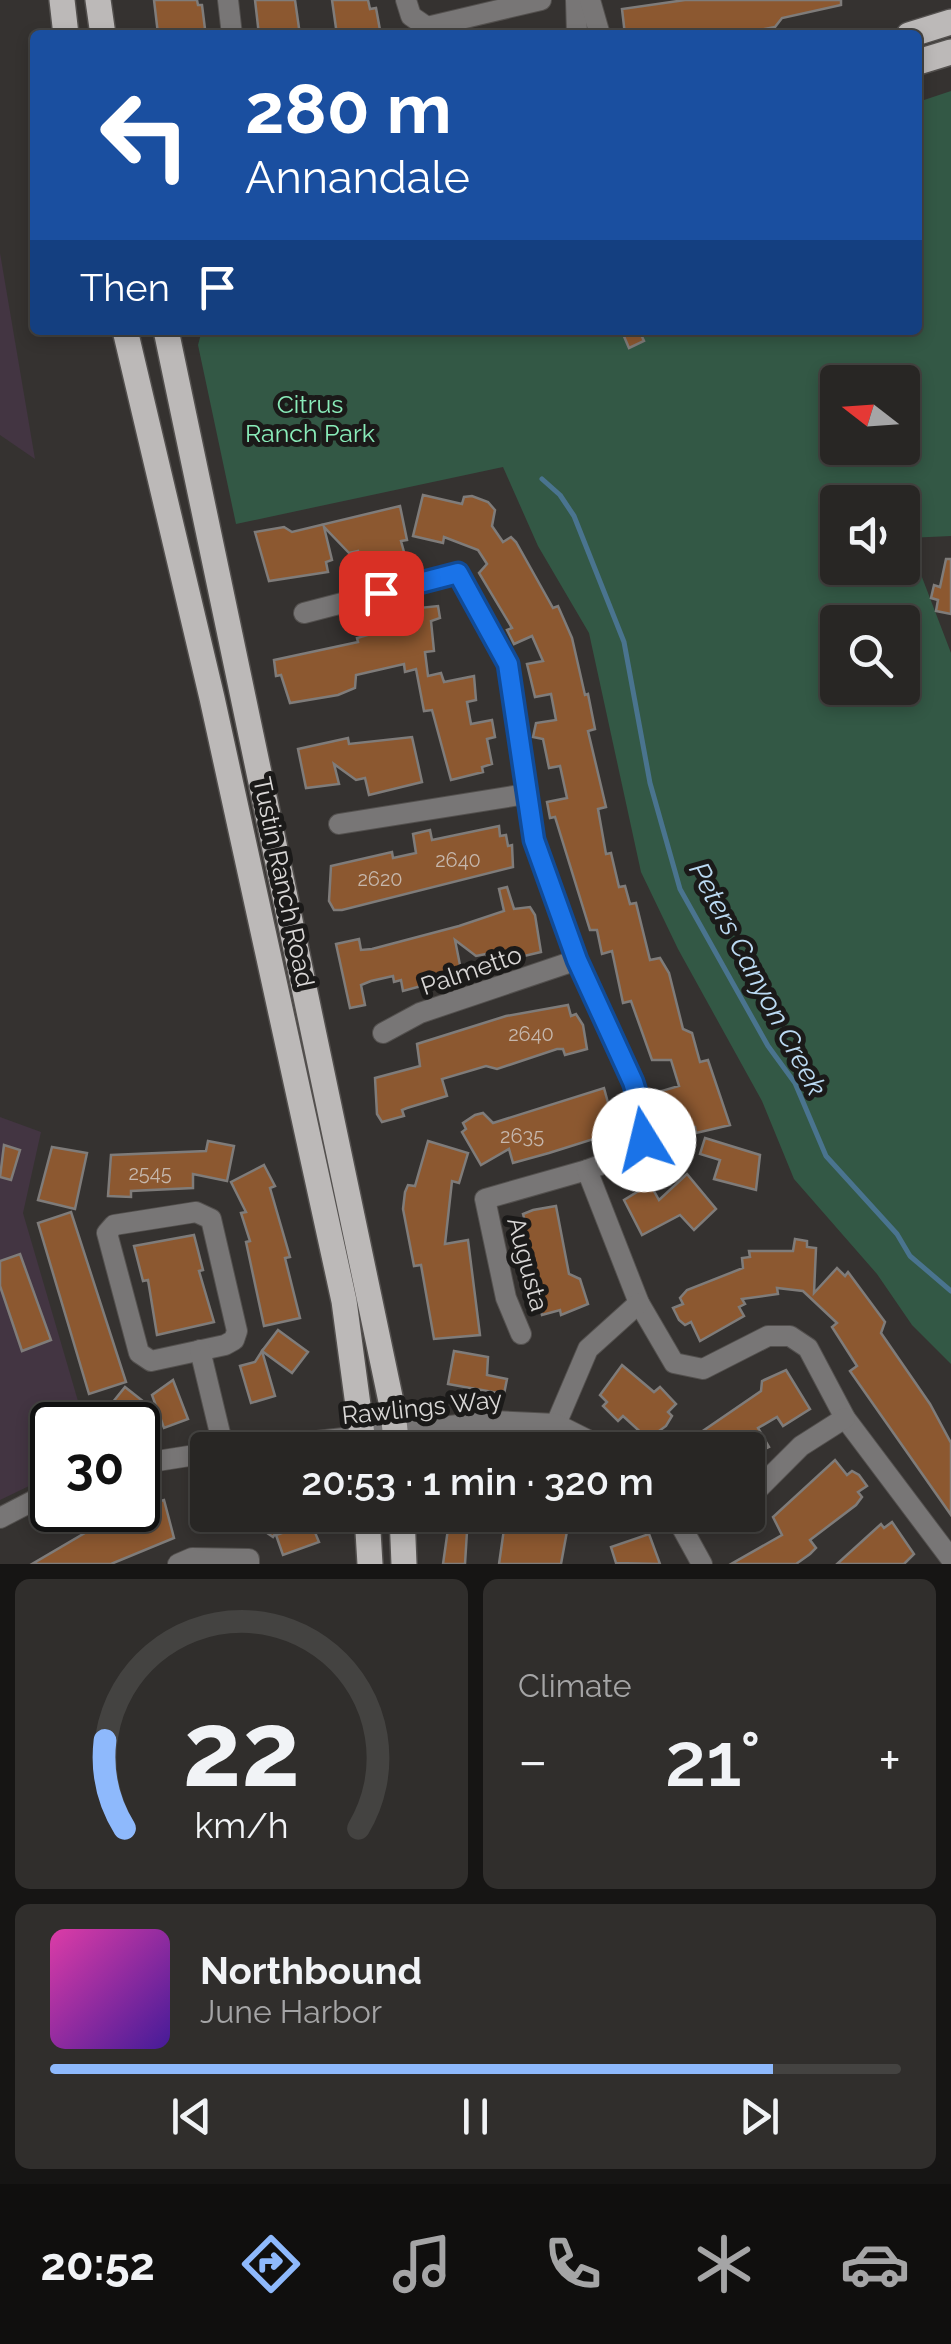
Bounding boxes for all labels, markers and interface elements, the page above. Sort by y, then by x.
text: 280 m [245,67,452,149]
icon: left [80,70,210,200]
text: Annandale [245,151,470,204]
icon: arrive [190,260,245,315]
text: Then [80,265,170,310]
north arrow [820,365,920,465]
map controls [820,365,920,705]
park label: Citrus Ranch Park [245,389,376,448]
button: sound [820,485,920,585]
pin [339,551,424,636]
icon: arrive [354,566,409,621]
button: search [820,605,920,705]
street label: Tustin Ranch Road [247,774,321,990]
house number: 2640 [435,848,481,872]
water label: Peters Canyon Creek [682,856,834,1102]
house number: 2620 [357,867,403,891]
street label: Palmetto [417,939,525,1001]
house number: 2640 [508,1022,554,1046]
position arrow [592,1088,696,1192]
house number: 2635 [500,1124,544,1148]
house number: 2545 [128,1161,172,1185]
street label: Augusta [501,1214,555,1314]
street label: Rawlings Way [340,1384,504,1430]
speed limit sign: 30 [30,1402,160,1532]
text: 20:53 · 1 min · 320 m [301,1459,654,1504]
text: Climate [518,1667,632,1704]
text: 22 [183,1688,300,1810]
text: 21° [665,1715,761,1804]
text: − [518,1728,548,1793]
text: + [878,1728,901,1793]
text: km/h [194,1804,289,1846]
text: Northbound [200,1948,422,1993]
text: June Harbor [200,1993,382,2030]
icon: previous [164,2089,219,2144]
icon: pause [448,2089,503,2144]
icon: next [732,2089,787,2144]
icon: directions [236,2229,306,2299]
icon: music [387,2229,457,2299]
icon: phone [538,2229,608,2299]
icon: climate [689,2229,759,2299]
icon: car [840,2229,910,2299]
text: 20:52 [41,2238,155,2291]

